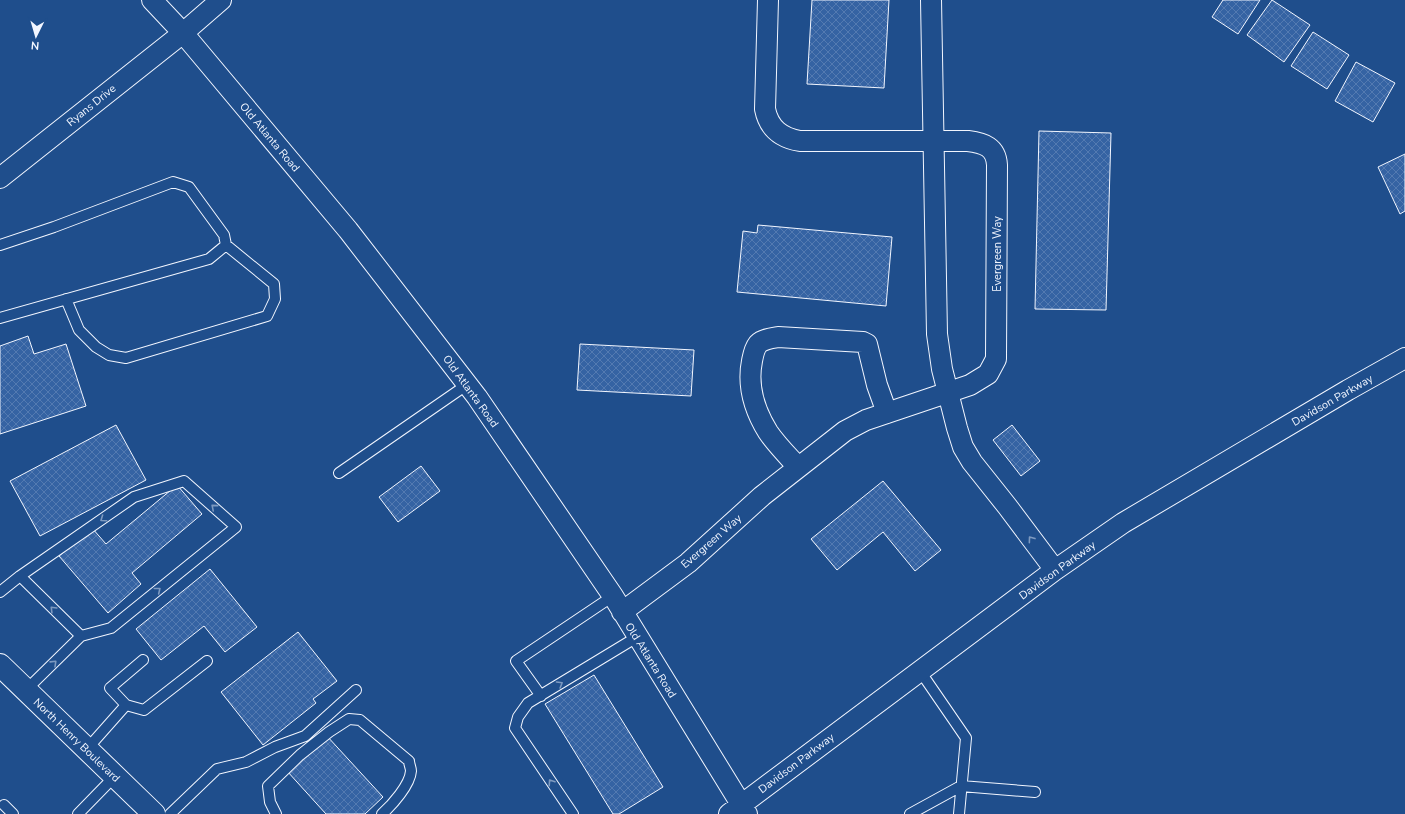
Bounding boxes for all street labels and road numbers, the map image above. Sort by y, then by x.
street label: Ryans Drive [64,81,119,130]
street label: Old Atlanta Road [236,100,303,175]
street label: Evergreen Way [990,216,1005,292]
street label: Old Atlanta Road [439,352,502,431]
street label: Davidson Parkway [1289,371,1376,430]
street label: Evergreen Way [678,511,745,572]
street label: Davidson Parkway [1016,537,1099,603]
street label: Old Atlanta Road [621,620,680,701]
street label: North Henry Boulevard [30,695,123,786]
street label: Davidson Parkway [755,730,838,797]

